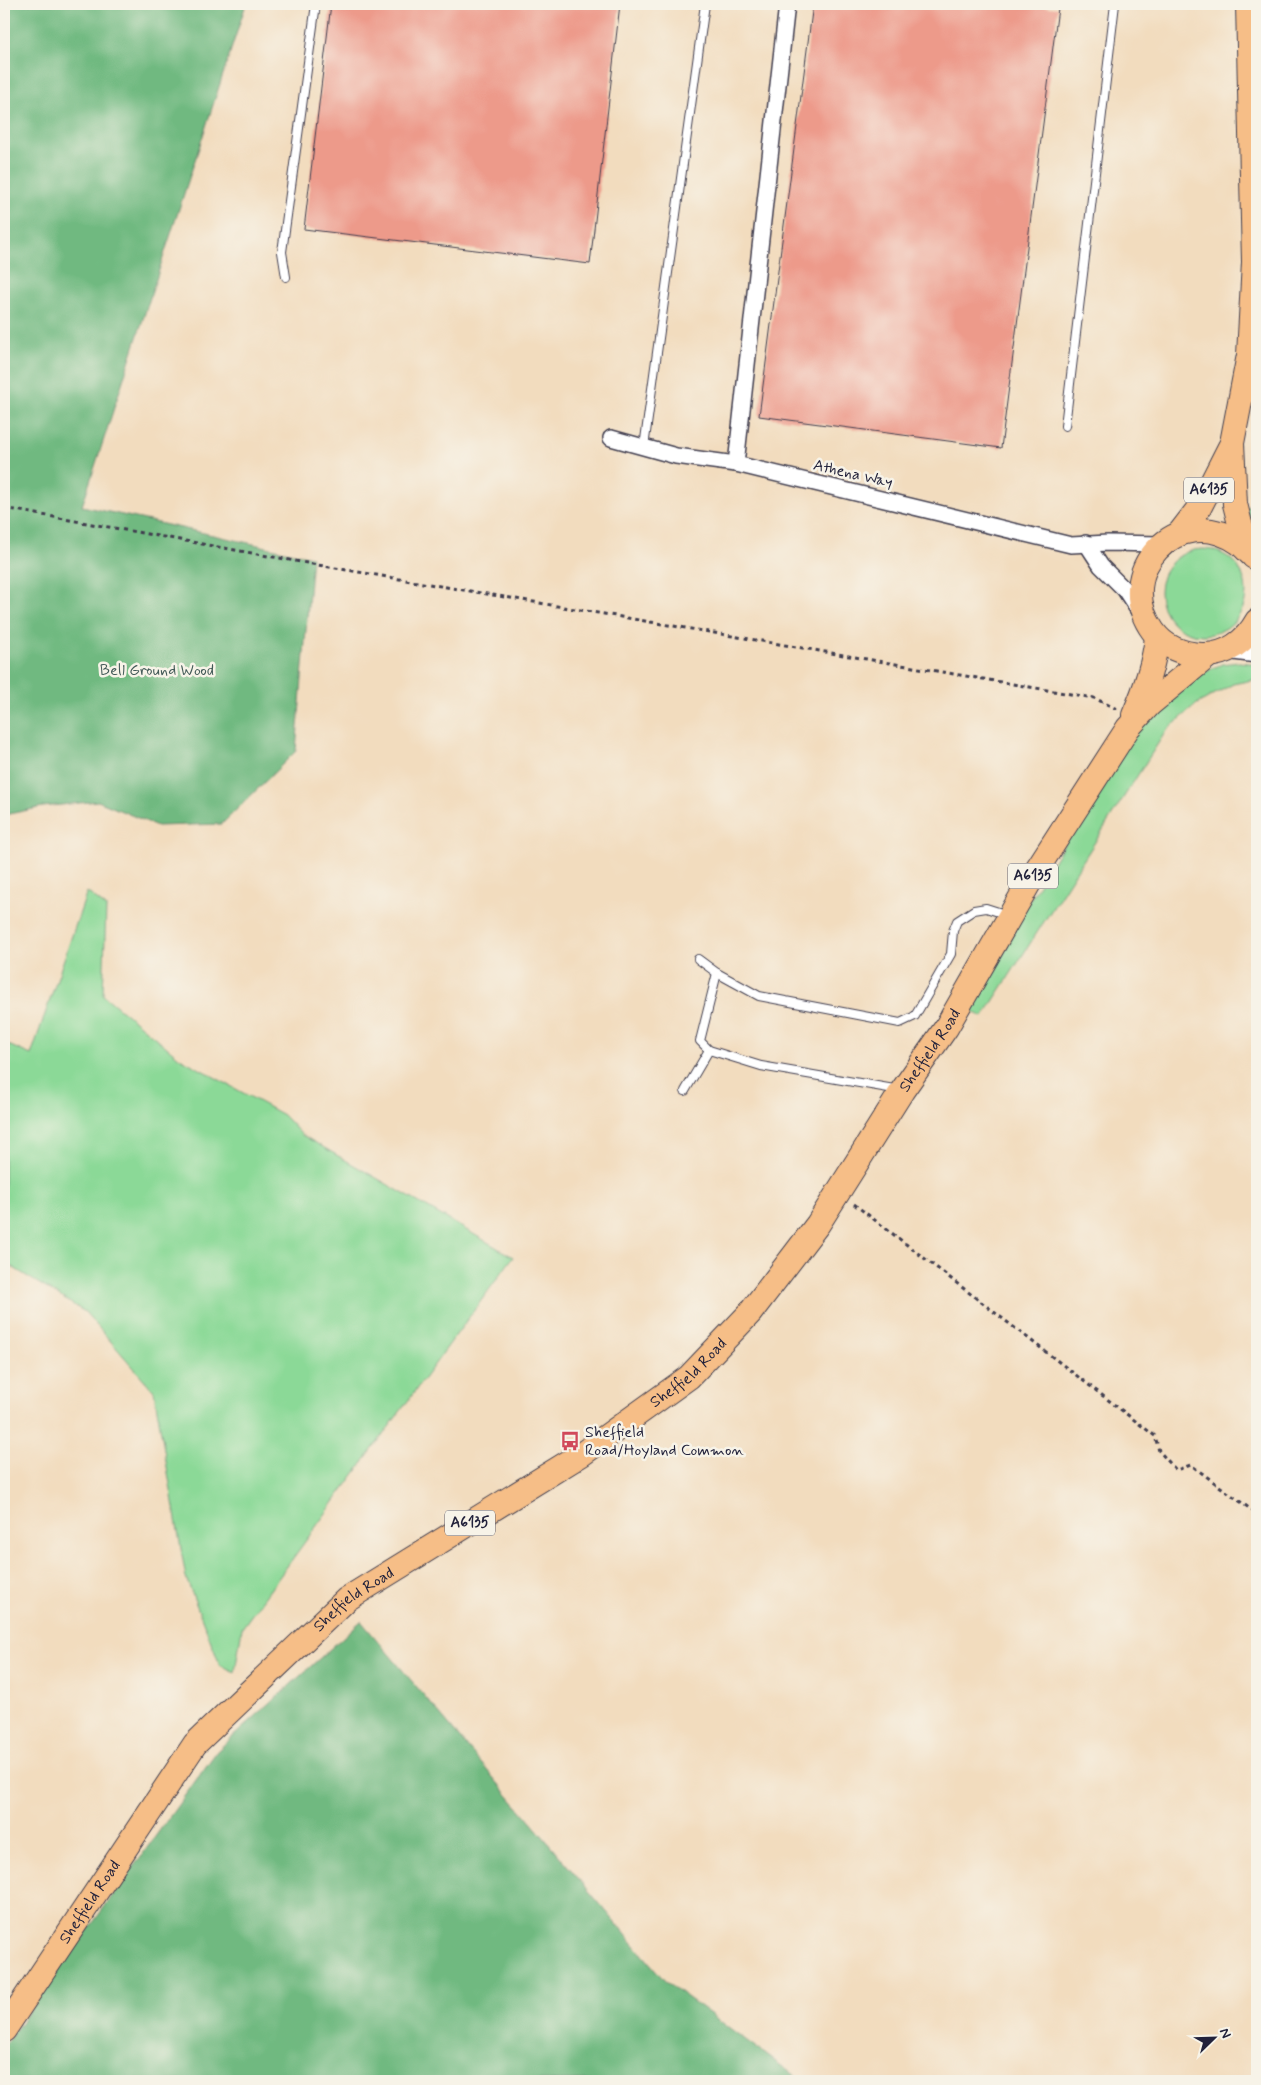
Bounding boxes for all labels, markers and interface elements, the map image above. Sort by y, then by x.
street label: Athena Way [811,455,895,493]
road number: A6135 [1184,478,1234,502]
park label: Bell Ground Wood [100,660,214,681]
road number: A6135 [1008,864,1058,888]
street label: Sheffield Road [894,1005,965,1096]
street label: Sheffield Road [645,1333,731,1412]
place label: Sheffield Road/Hoyland Common [585,1422,744,1461]
bus stop icon: Sheffield Road/Hoyland Common [559,1430,581,1452]
road number: A6135 [445,1510,495,1536]
street label: Sheffield Road [308,1562,398,1636]
street label: Sheffield Road [54,1856,125,1948]
north arrow [1188,2012,1238,2062]
text: N [1215,2026,1235,2041]

